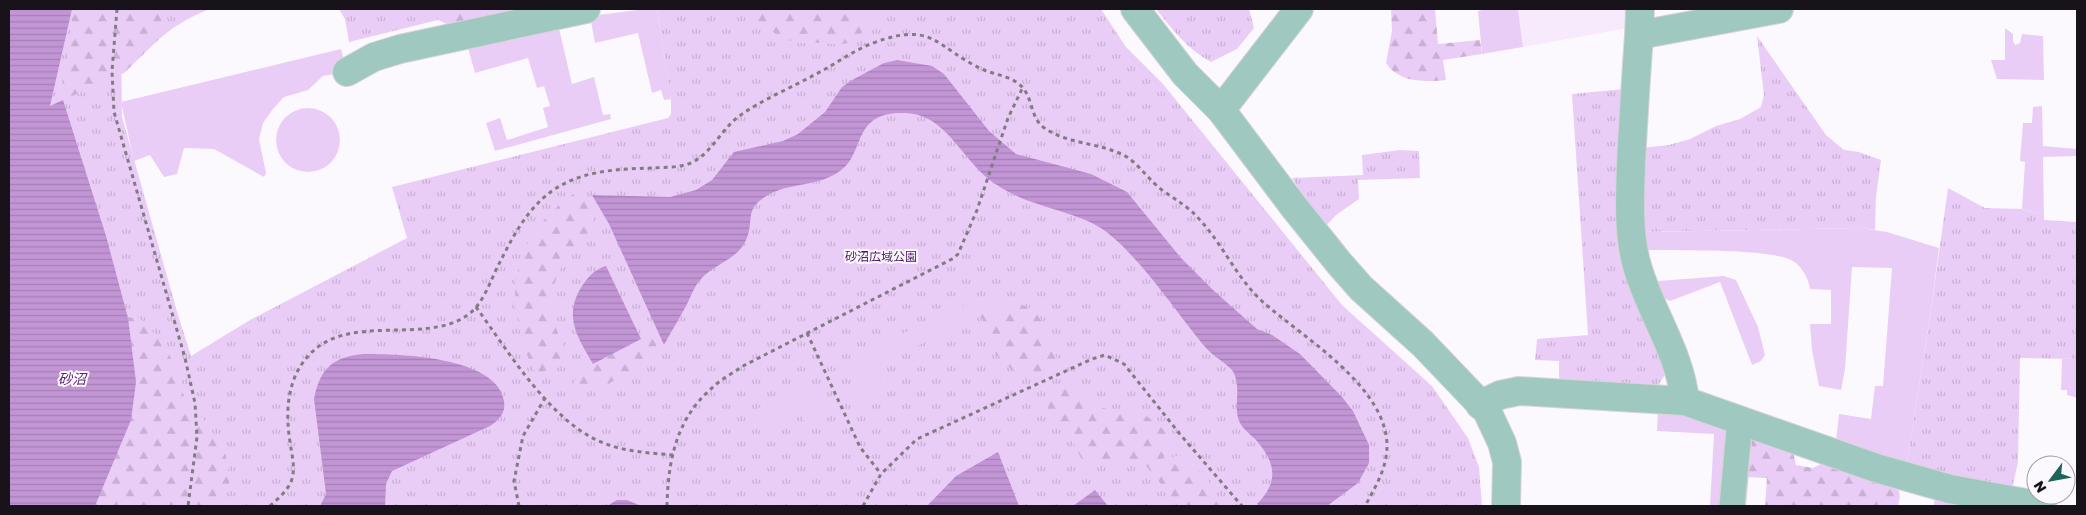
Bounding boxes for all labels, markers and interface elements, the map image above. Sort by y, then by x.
park label: 砂沼広域公園 [845,249,917,264]
water label: 砂沼 [58,370,88,387]
north arrow [2026,455,2076,505]
text: N [2030,478,2050,496]

